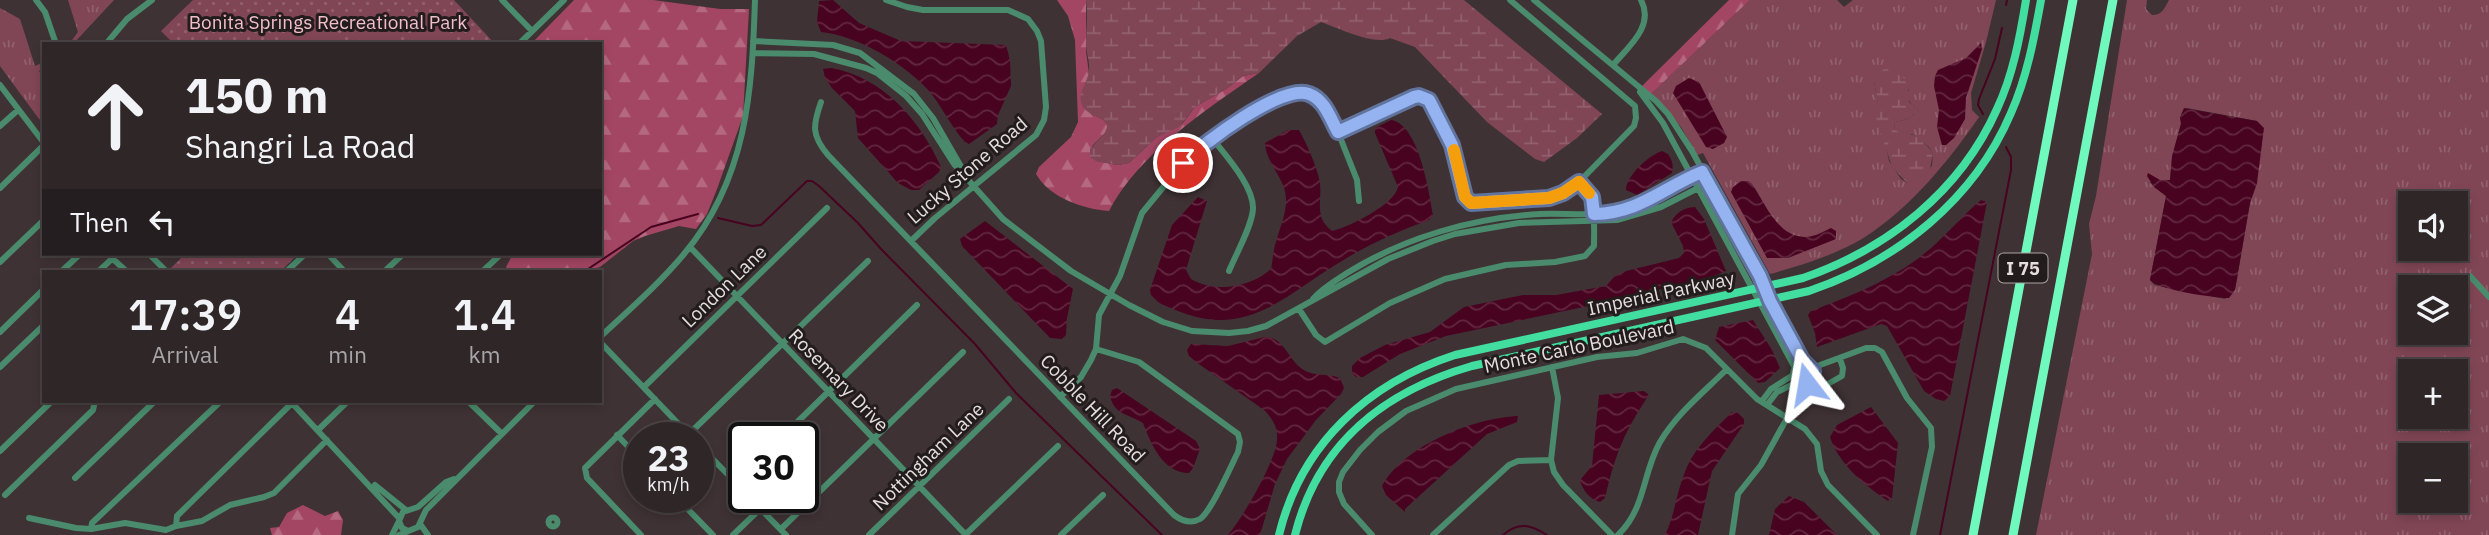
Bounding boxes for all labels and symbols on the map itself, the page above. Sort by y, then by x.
park label: Bonita Springs Recreational Park [189,10,467,34]
street label: Lucky Stone Road [902,111,1032,229]
pin [1153,133,1213,193]
street label: London Lane [677,240,771,332]
road number: I 75 [1998,254,2048,282]
street label: Imperial Parkway [1585,266,1737,320]
street label: Monte Carlo Boulevard [1482,314,1676,378]
street label: Rosemary Drive [784,323,894,437]
position arrow [1770,347,1844,421]
street label: Cobble Hill Road [1035,349,1151,467]
street label: Nottingham Lane [867,397,989,515]
speed limit sign: 30 [728,422,819,513]

